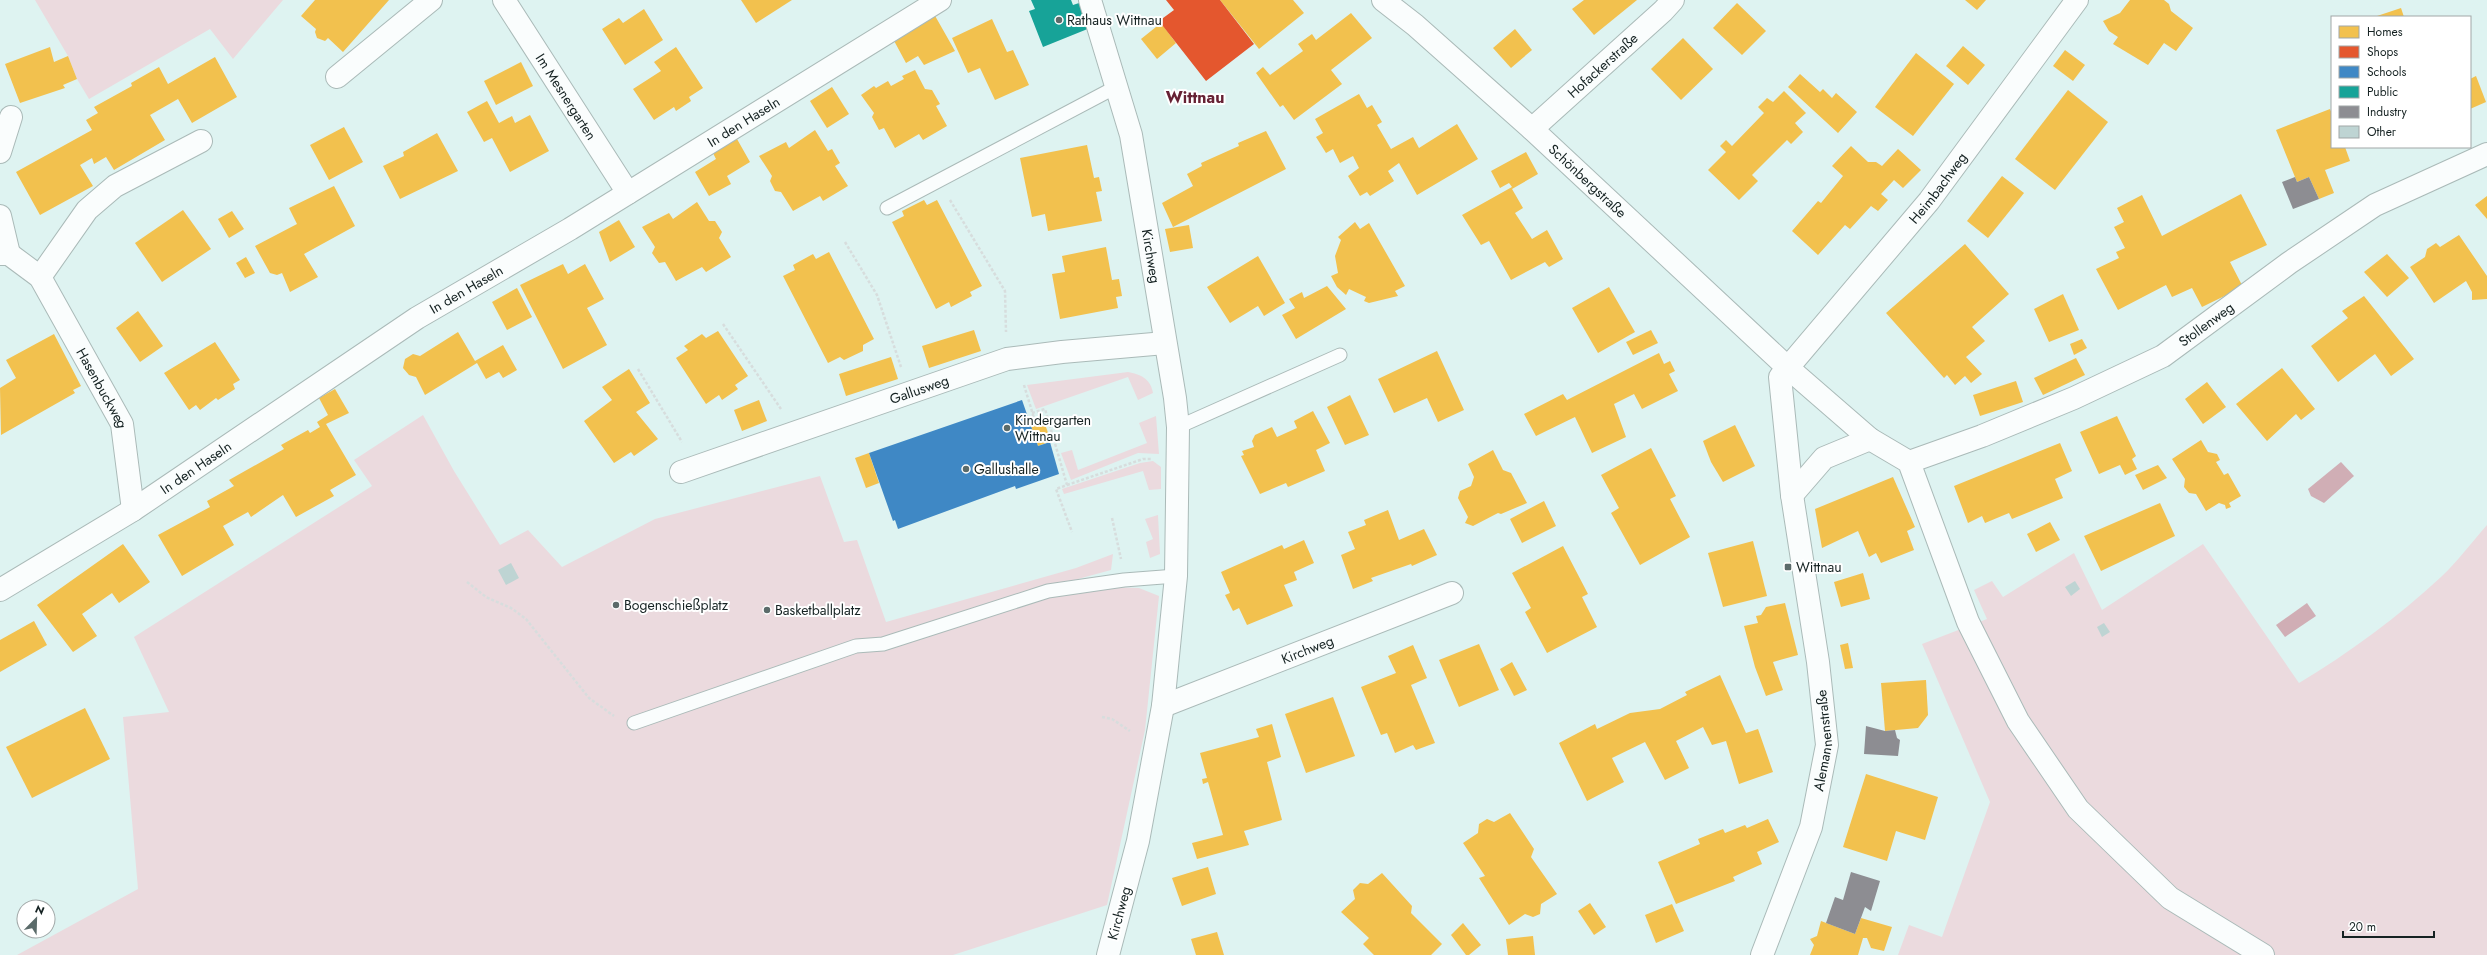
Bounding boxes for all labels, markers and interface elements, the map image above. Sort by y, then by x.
place label: Rathaus Wittnau [1067,10,1162,30]
marker: Rathaus Wittnau [1054,15,1064,25]
legend [2331,16,2471,148]
text: Homes [2367,23,2403,41]
street label: Hofackerstraße [1563,28,1642,103]
text: Shops [2367,43,2398,61]
street label: Im Mesnergarten [531,50,601,144]
text: Schools [2367,63,2406,81]
text: Public [2367,83,2398,101]
district label: Wittnau [1166,86,1224,109]
street label: In den Haseln [703,92,784,152]
text: Industry [2367,103,2408,121]
text: Other [2367,123,2397,141]
street label: Schönbergstraße [1544,139,1631,222]
street label: Heimbachweg [1904,148,1972,228]
street label: Kirchweg [1137,228,1166,285]
street label: In den Haseln [426,260,507,319]
street label: Stollenweg [2174,297,2238,351]
street label: Hasenbuckweg [71,344,132,429]
street label: Gallusweg [887,370,951,409]
place label: Kindergarten Wittnau [1015,410,1091,446]
marker: Kindergarten Wittnau [1002,423,1012,433]
street label: In den Haseln [156,436,235,499]
place label: Gallushalle [974,459,1039,479]
marker: Gallushalle [961,464,971,474]
place label: Wittnau [1796,557,1842,577]
marker: Wittnau [1783,562,1793,572]
place label: Bogenschießplatz [624,595,729,615]
marker: Bogenschießplatz [611,600,621,610]
place label: Basketballplatz [775,600,861,620]
marker: Basketballplatz [762,605,772,615]
street label: Kirchweg [1278,630,1336,669]
street label: Alemannenstraße [1808,689,1837,793]
street label: Kirchweg [1102,884,1136,942]
north arrow [16,899,56,939]
text: N [33,901,47,919]
scale bar [2343,913,2434,939]
text: 20 m [2349,918,2376,936]

